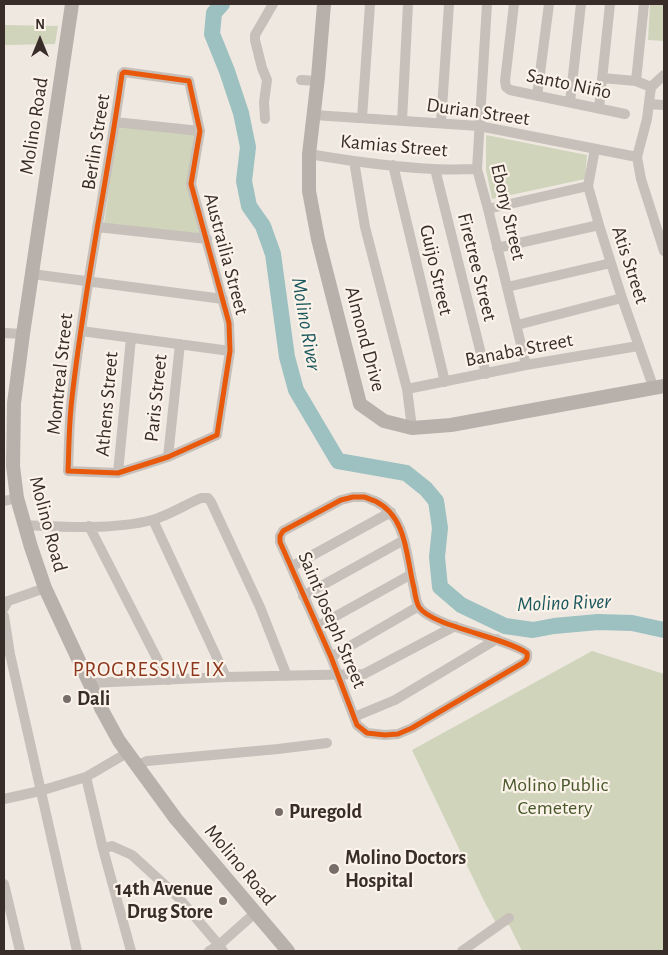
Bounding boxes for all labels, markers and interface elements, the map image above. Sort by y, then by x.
north arrow [15,15,65,65]
text: N [35,18,45,32]
street label: Santo Niño [524,63,614,105]
street label: Molino Road [14,76,54,176]
street label: Berlin Street [77,92,115,192]
street label: Durian Street [425,93,531,131]
street label: Kamias Street [339,129,449,163]
street label: Ebony Street [485,161,531,263]
street label: Austrailia Street [198,191,254,317]
street label: Firetree Street [452,210,502,324]
street label: Guijo Street [414,222,458,318]
street label: Atis Street [606,223,654,307]
water label: Molino River [285,276,327,372]
street label: Almond Drive [339,284,391,394]
street label: Montreal Street [42,312,78,436]
street label: Banaba Street [463,328,575,372]
street label: Athens Street [90,351,124,457]
street label: Paris Street [139,353,173,443]
street label: Molino Road [24,473,72,575]
street label: Saint Joseph Street [292,548,372,692]
water label: Molino River [517,589,611,617]
district label: PROGRESSIVE IX [71,657,227,683]
place label: Dali [77,687,110,711]
marker: Dali [61,693,73,705]
park label: Molino Public Cemetery [502,773,608,820]
place label: Puregold [289,800,362,824]
marker: Puregold [273,806,285,818]
street label: Molino Road [199,820,281,910]
place label: Molino Doctors Hospital [345,846,466,893]
marker: Molino Doctors Hospital [327,862,341,876]
place label: 14th Avenue Drug Store [115,877,213,924]
marker: 14th Avenue Drug Store [217,895,229,907]

